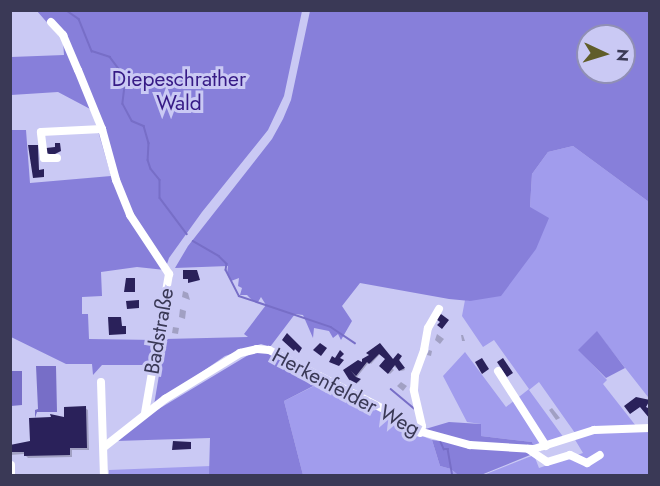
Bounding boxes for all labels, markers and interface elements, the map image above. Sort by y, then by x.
north arrow [576,24,636,84]
text: N [611,48,634,62]
park label: Diepeschrather Wald [112,66,246,116]
street label: Badstraße [139,286,179,376]
street label: Herkenfelder Weg [268,342,424,442]

